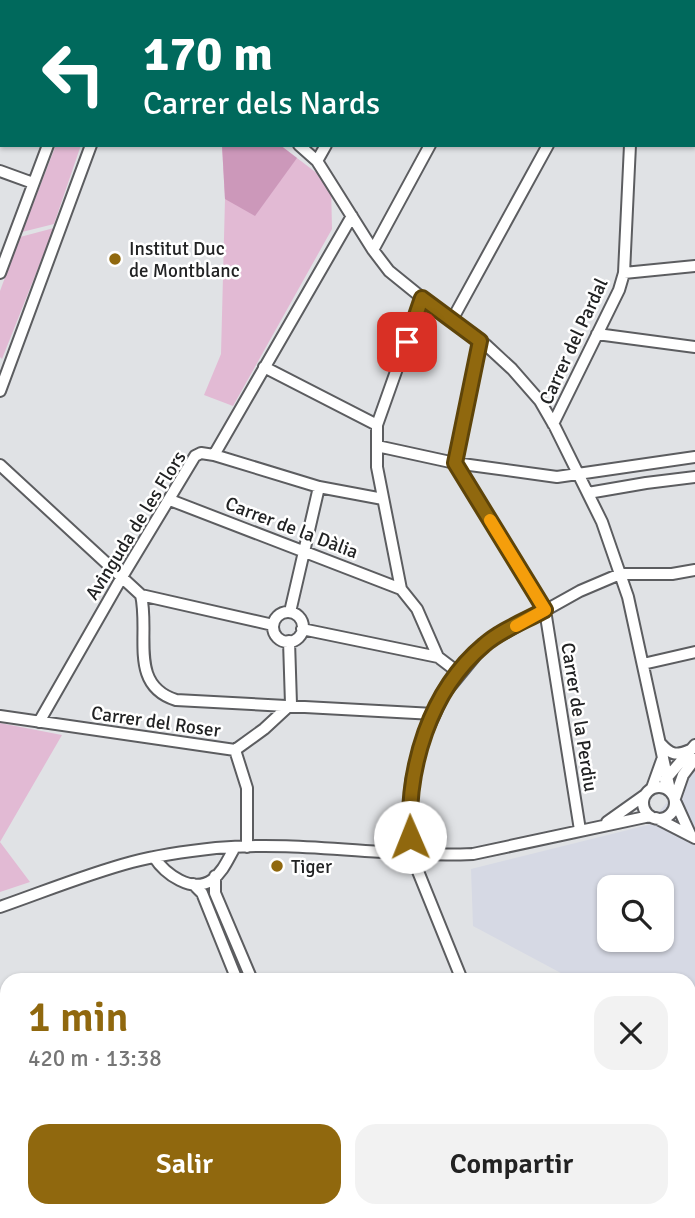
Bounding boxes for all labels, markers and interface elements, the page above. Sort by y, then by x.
text: 170 m [143,24,273,84]
icon: left [28,28,119,119]
text: Carrer dels Nards [143,84,380,123]
place label: Institut Duc de Montblanc [129,237,240,283]
marker: Institut Duc de Montblanc [107,251,123,267]
street label: Carrer del Pardal [534,274,614,408]
pin [377,312,437,372]
icon: arrive [388,323,426,361]
street label: Avinguda de les Flors [80,447,191,604]
street label: Carrer de la Dàlia [222,492,362,564]
street label: Carrer de la Perdiu [555,641,603,793]
street label: Carrer del Roser [90,701,222,743]
position arrow [373,800,447,874]
place label: Tiger [291,855,332,879]
marker: Tiger [269,858,285,874]
map controls [597,875,674,952]
button: search [597,875,674,952]
text: 1 min [28,992,129,1043]
button: close [594,996,668,1070]
text: 420 m · 13:38 [28,1044,162,1073]
button: Salir [28,1124,341,1204]
button: Compartir [355,1124,668,1204]

